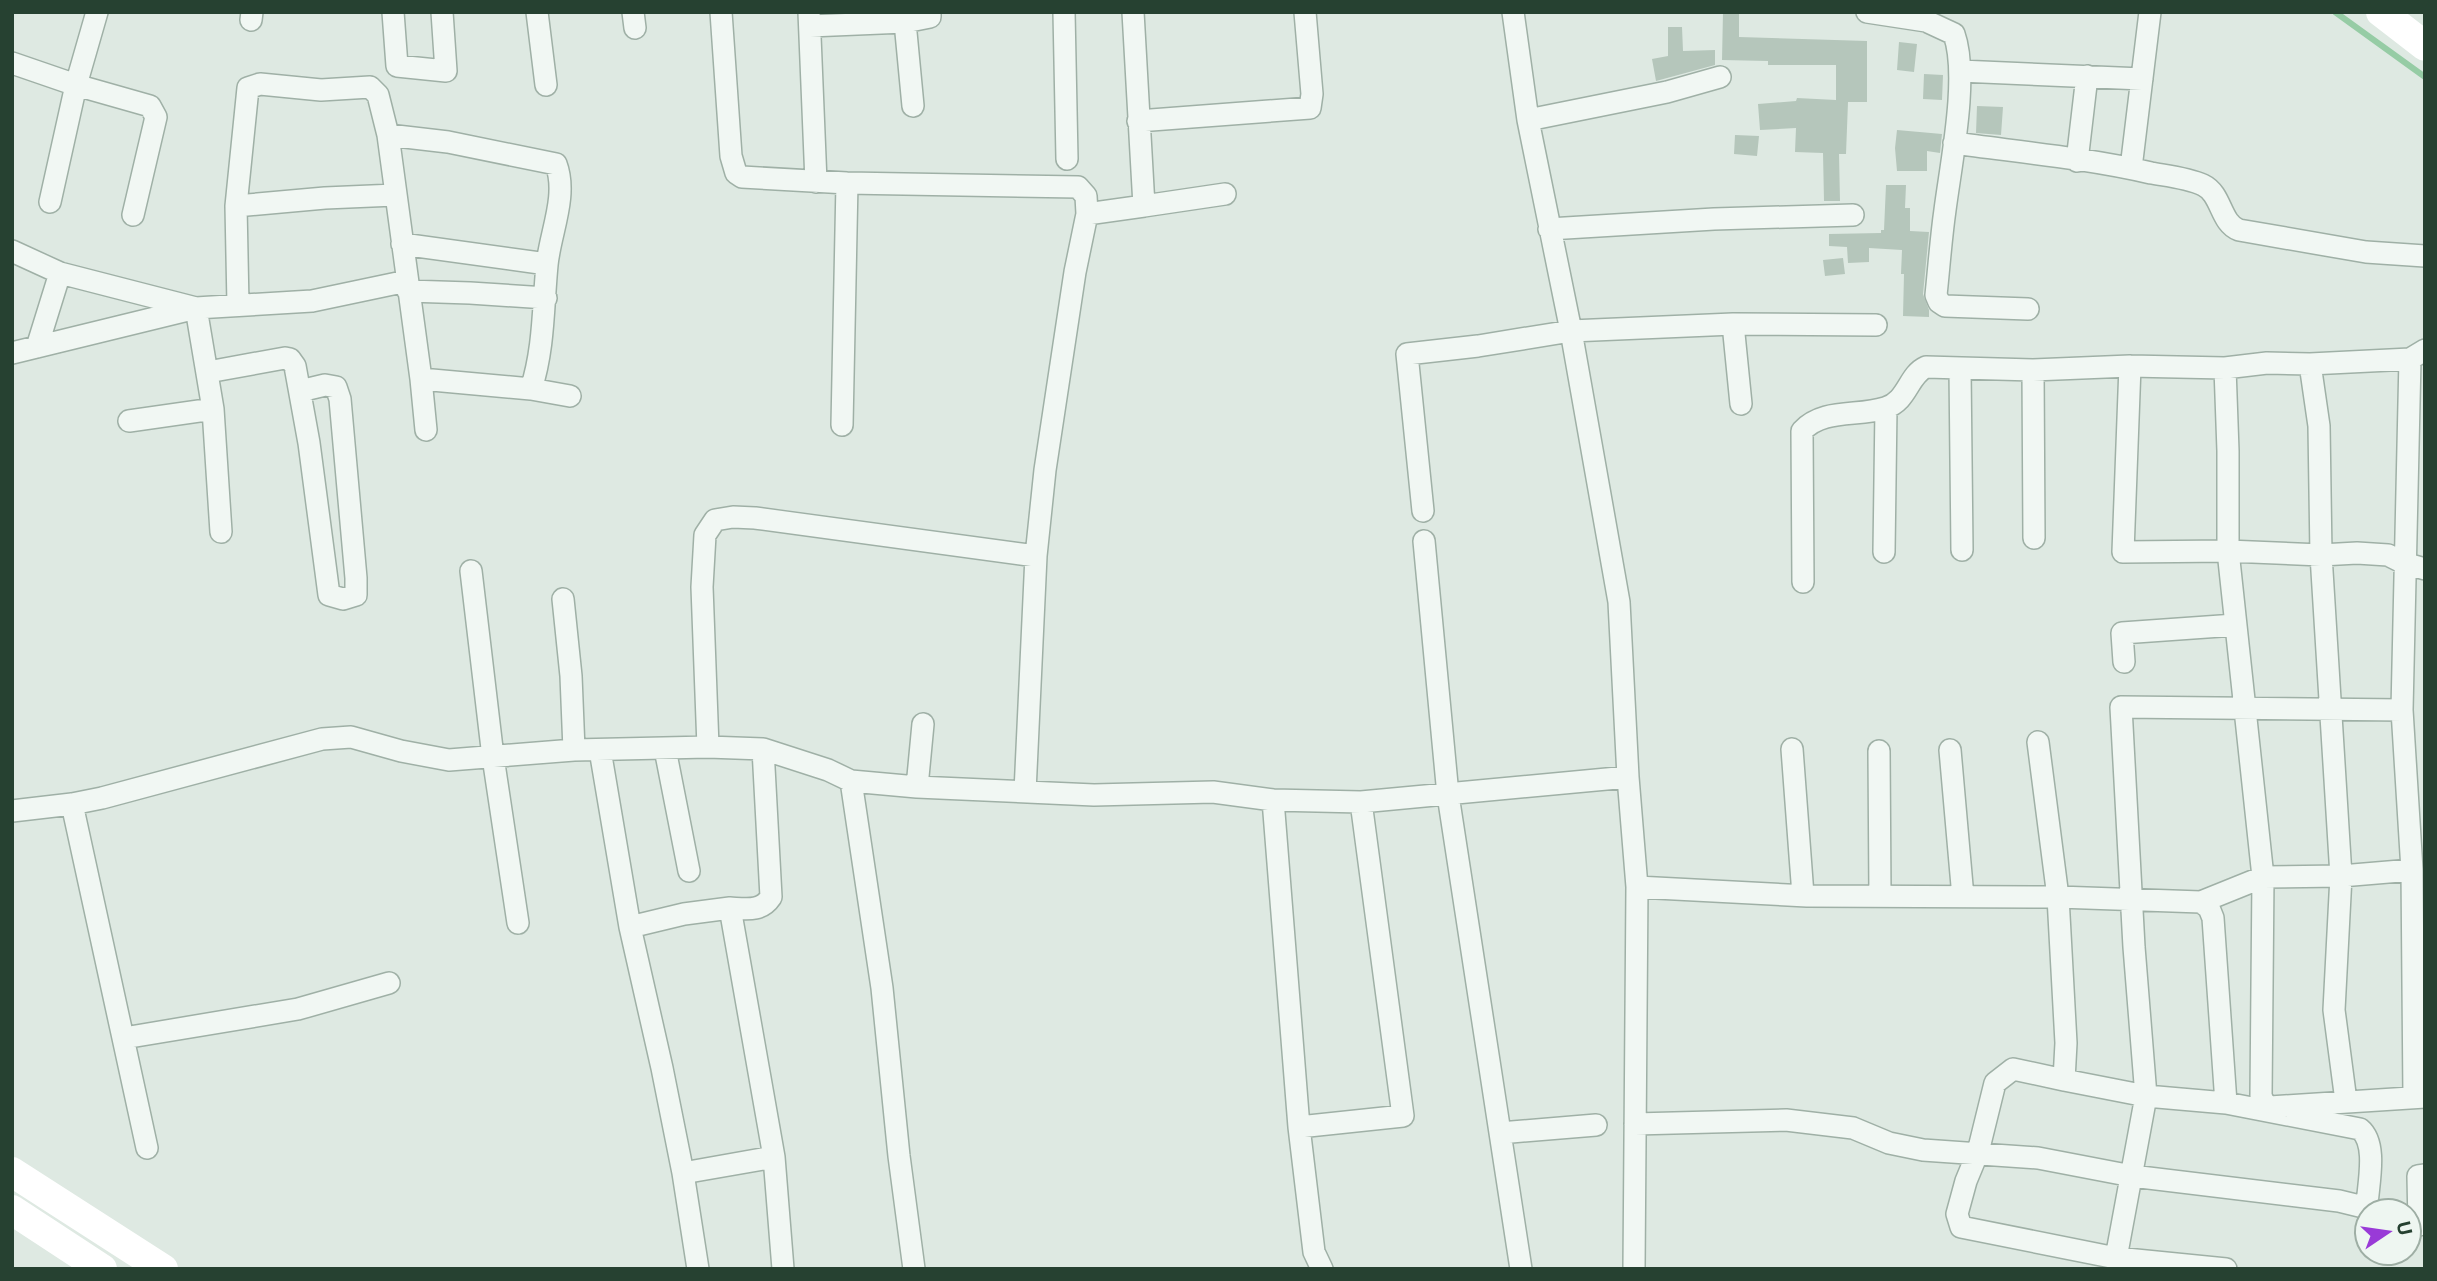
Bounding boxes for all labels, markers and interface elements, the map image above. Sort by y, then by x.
north arrow [2353,1197,2423,1267]
text: U [2390,1218,2419,1238]

